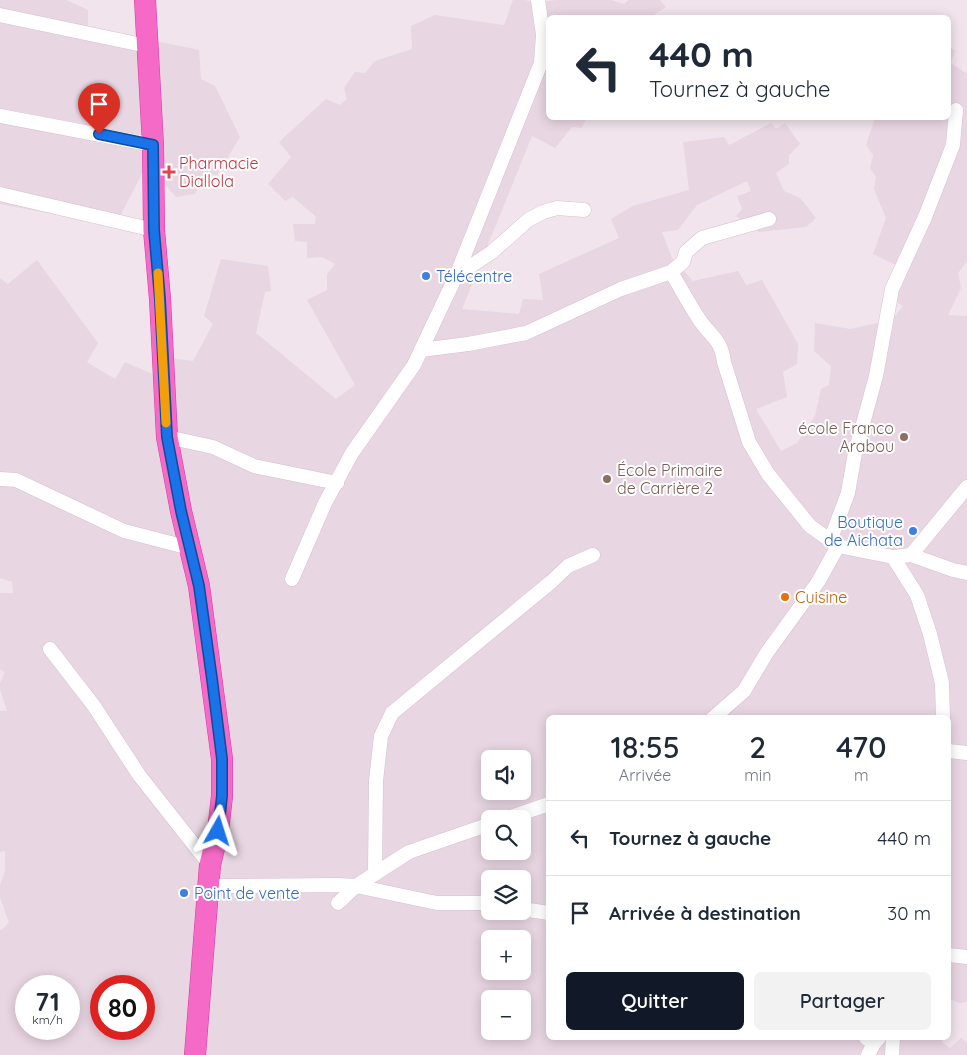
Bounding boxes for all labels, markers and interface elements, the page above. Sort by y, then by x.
text: 440 m [649,32,754,76]
icon: left [566,35,631,100]
text: Tournez à gauche [649,75,831,103]
pin [78,83,120,134]
icon: arrive [85,90,113,118]
place label: Pharmacie Diallola [179,153,259,191]
marker: Pharmacie Diallola [163,166,175,178]
place label: Télécentre [436,266,512,286]
marker: Télécentre [420,270,432,282]
place label: école Franco Arabou [798,418,894,456]
marker: école Franco Arabou [898,431,910,443]
place label: École Primaire de Carrière 2 [617,460,723,498]
marker: École Primaire de Carrière 2 [601,473,613,485]
place label: Boutique de Aichata [824,512,903,550]
marker: Boutique de Aichata [907,525,919,537]
place label: Cuisine [795,587,847,607]
marker: Cuisine [779,591,791,603]
text: 18:55 [611,728,680,766]
text: 2 [749,728,766,766]
text: 470 [836,728,886,766]
map controls [481,750,531,1040]
button: sound [481,750,531,800]
text: Arrivée [619,765,671,785]
text: min [744,765,771,785]
text: m [854,765,868,785]
position arrow [191,804,243,856]
button: search [481,810,531,860]
icon: left [566,824,594,852]
text: Tournez à gauche [609,826,771,850]
text: 440 m [877,826,931,850]
button: layers [481,870,531,920]
place label: Point de vente [194,883,300,903]
marker: Point de vente [178,887,190,899]
icon: arrive [566,899,594,927]
text: Arrivée à destination [609,901,801,925]
text: 30 m [887,901,931,925]
button: + [481,930,531,980]
button: Quitter [566,972,744,1030]
button: Partager [754,972,931,1030]
speed limit sign: 80 [90,975,155,1040]
text: 71 [35,986,60,1017]
button: − [481,990,531,1040]
text: km/h [32,1012,63,1027]

